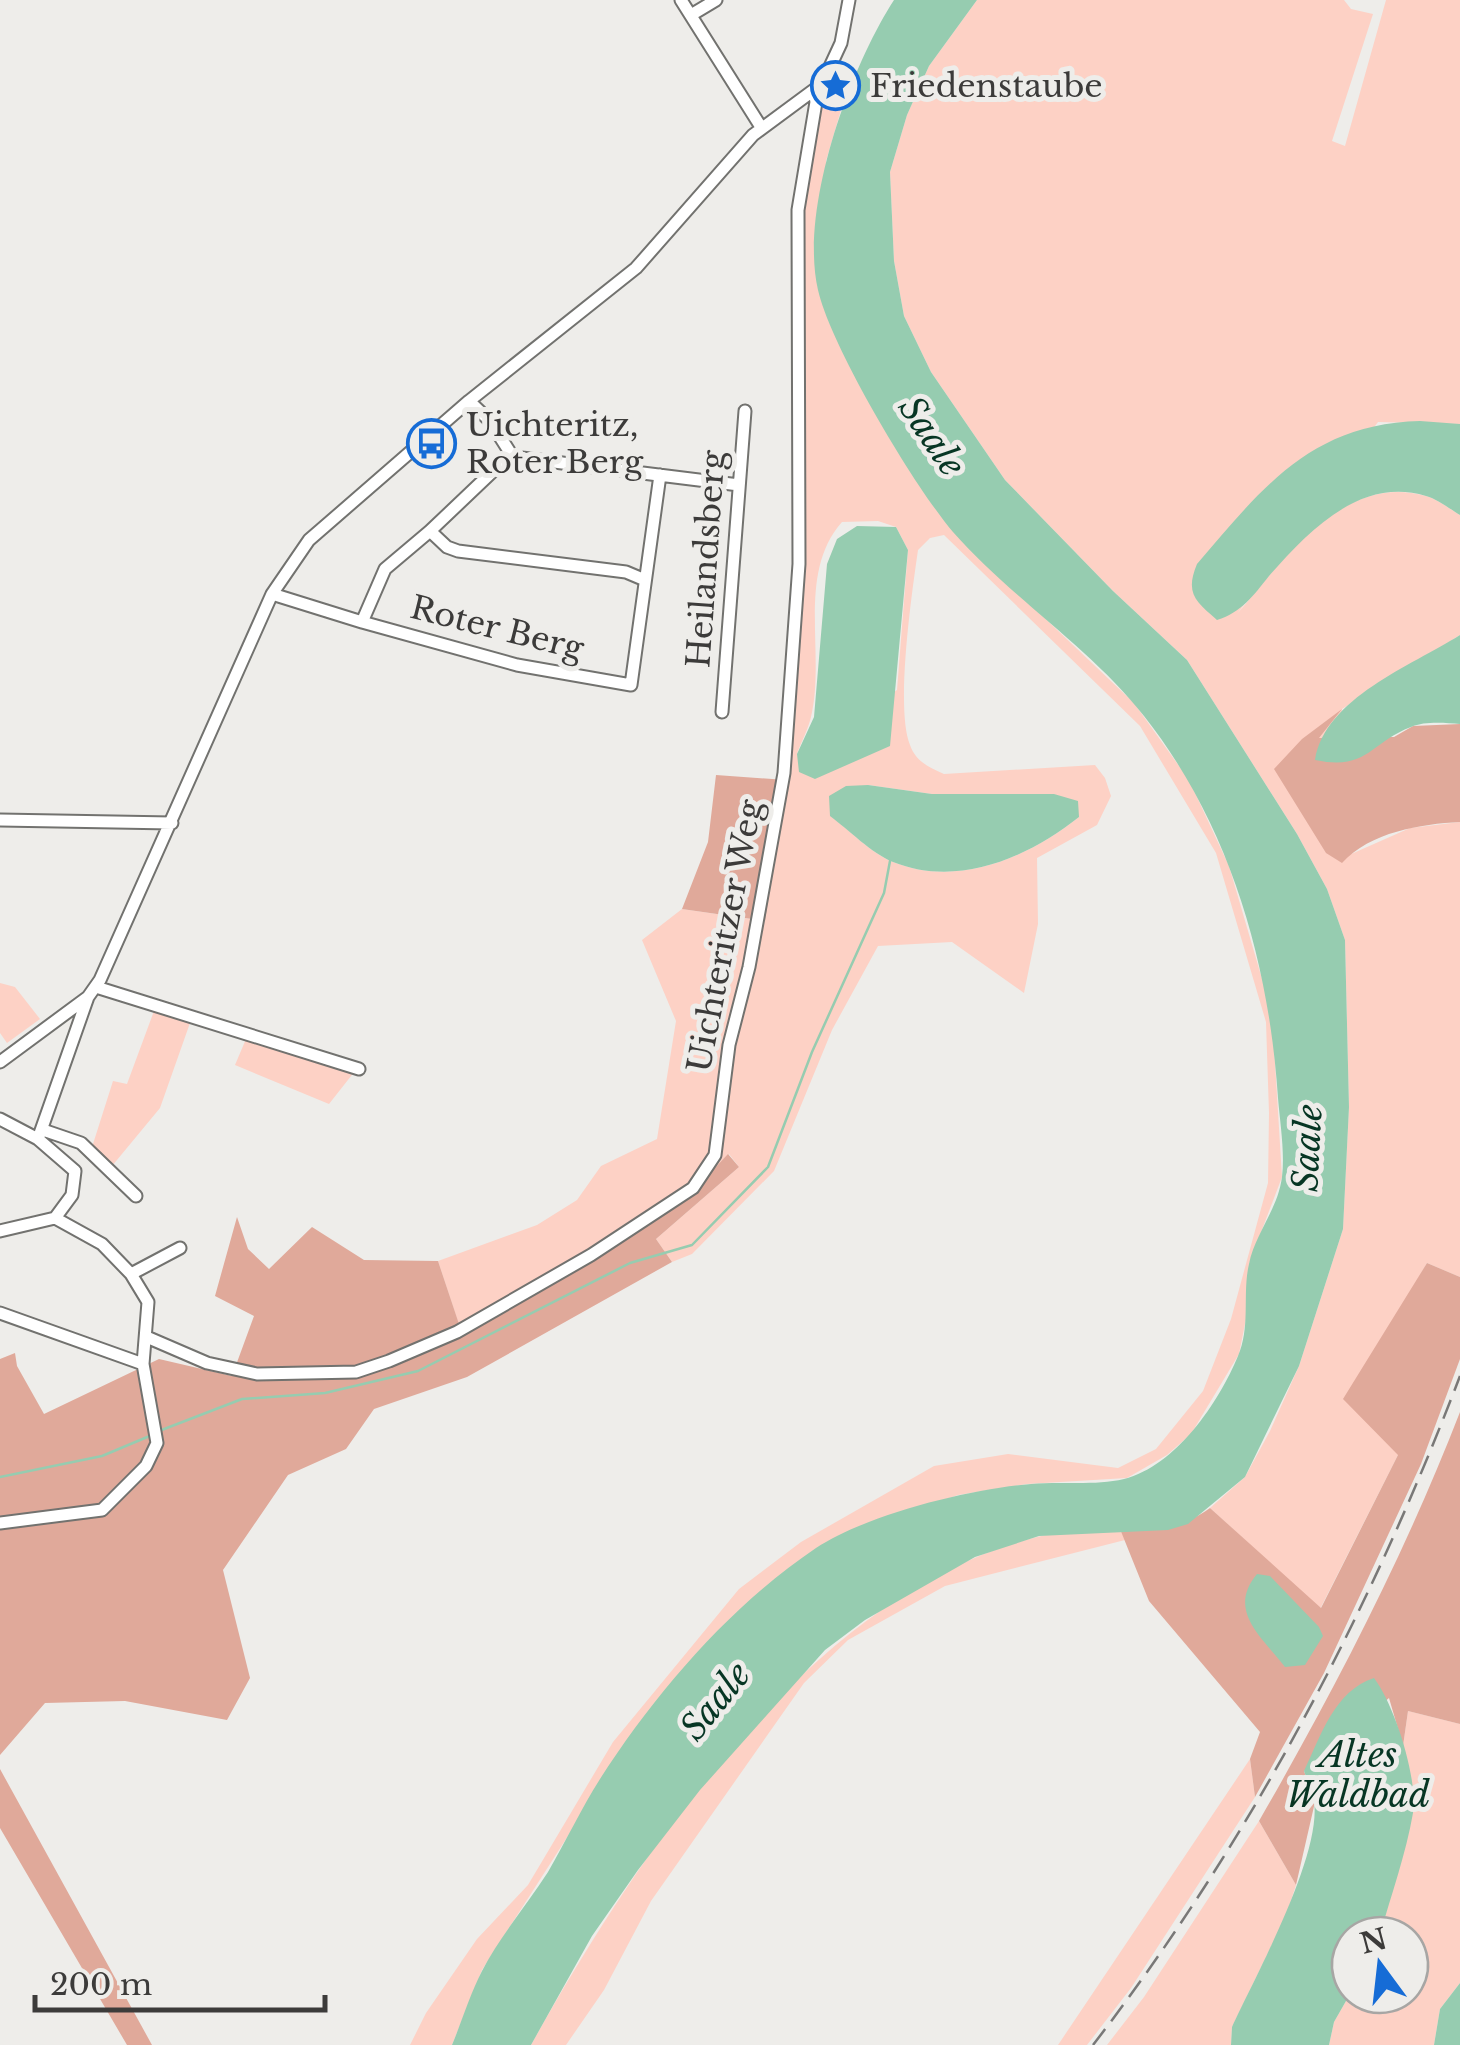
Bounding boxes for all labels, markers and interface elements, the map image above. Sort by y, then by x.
place icon: Friedenstaube [809,60,861,112]
place label: Friedenstaube [870,66,1103,106]
water label: Saale [890,388,974,484]
place label: Uichteritz, Roter Berg [466,405,644,482]
bus stop icon: Uichteritz, Roter Berg [405,417,457,469]
street label: Heilandsberg [678,448,734,669]
street label: Roter Berg [406,587,589,669]
street label: Uichteritzer Weg [679,795,771,1076]
water label: Saale [1283,1103,1331,1193]
water label: Saale [671,1653,759,1749]
water label: Altes Waldbad [1286,1733,1430,1816]
north arrow [1330,1915,1430,2015]
text: N [1356,1921,1391,1962]
scale bar [35,1950,325,2012]
text: 200 m [50,1966,152,2003]

